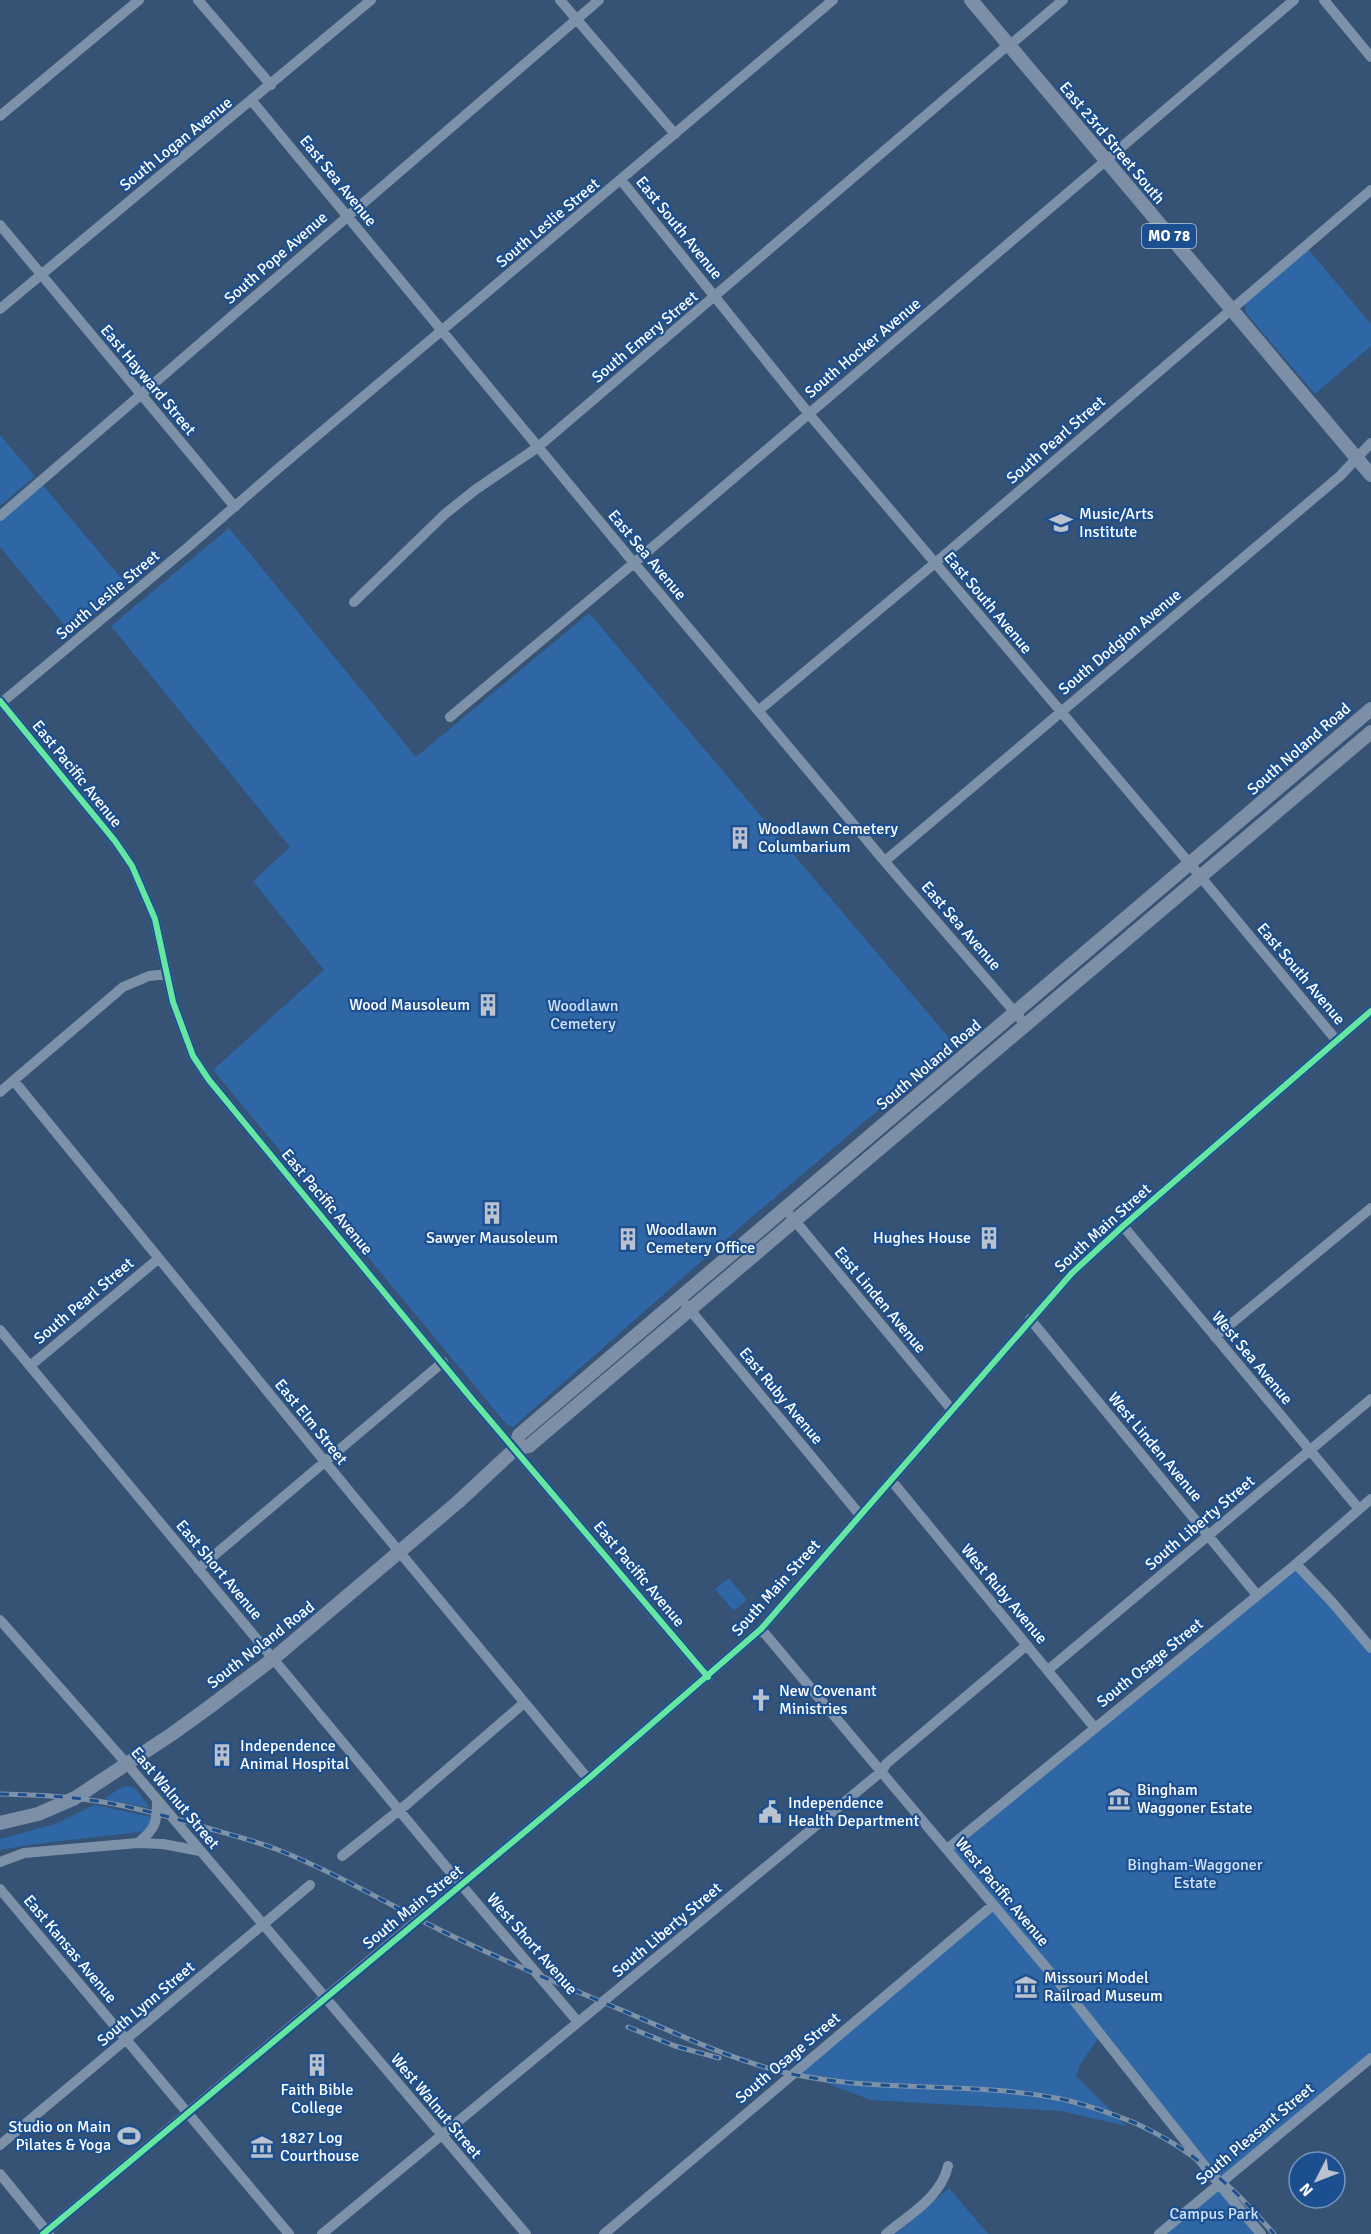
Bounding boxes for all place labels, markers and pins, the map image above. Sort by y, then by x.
place label: Music/Arts Institute [1079,504,1154,542]
school or university icon: Music/Arts Institute [1048,510,1074,536]
place label: Woodlawn Cemetery Columbarium [758,819,899,857]
building icon: Woodlawn Cemetery Columbarium [727,825,753,851]
building icon: Wood Mausoleum [475,992,501,1018]
place label: Wood Mausoleum [349,995,470,1015]
building icon: Sawyer Mausoleum [479,1200,505,1226]
place label: Woodlawn Cemetery Office [646,1220,755,1258]
building icon: Hughes House [976,1225,1002,1251]
building icon: Woodlawn Cemetery Office [615,1226,641,1252]
place label: Sawyer Mausoleum [426,1228,558,1248]
place label: Hughes House [873,1228,971,1248]
place label: New Covenant Ministries [779,1681,877,1719]
church icon: New Covenant Ministries [748,1687,774,1713]
place label: Independence Animal Hospital [240,1736,349,1774]
building icon: Independence Animal Hospital [209,1742,235,1768]
place label: Bingham Waggoner Estate [1137,1780,1252,1818]
museum icon: Bingham Waggoner Estate [1106,1786,1132,1812]
place label: Independence Health Department [788,1793,919,1831]
public building icon: Independence Health Department [757,1799,783,1825]
place label: Missouri Model Railroad Museum [1044,1968,1163,2006]
museum icon: Missouri Model Railroad Museum [1013,1974,1039,2000]
building icon: Faith Bible College [304,2052,330,2078]
place label: Faith Bible College [280,2080,354,2118]
place label: Studio on Main Pilates & Yoga [8,2117,111,2155]
sports icon: Studio on Main Pilates & Yoga [116,2123,142,2149]
place label: 1827 Log Courthouse [280,2128,359,2166]
museum icon: 1827 Log Courthouse [249,2134,275,2160]

